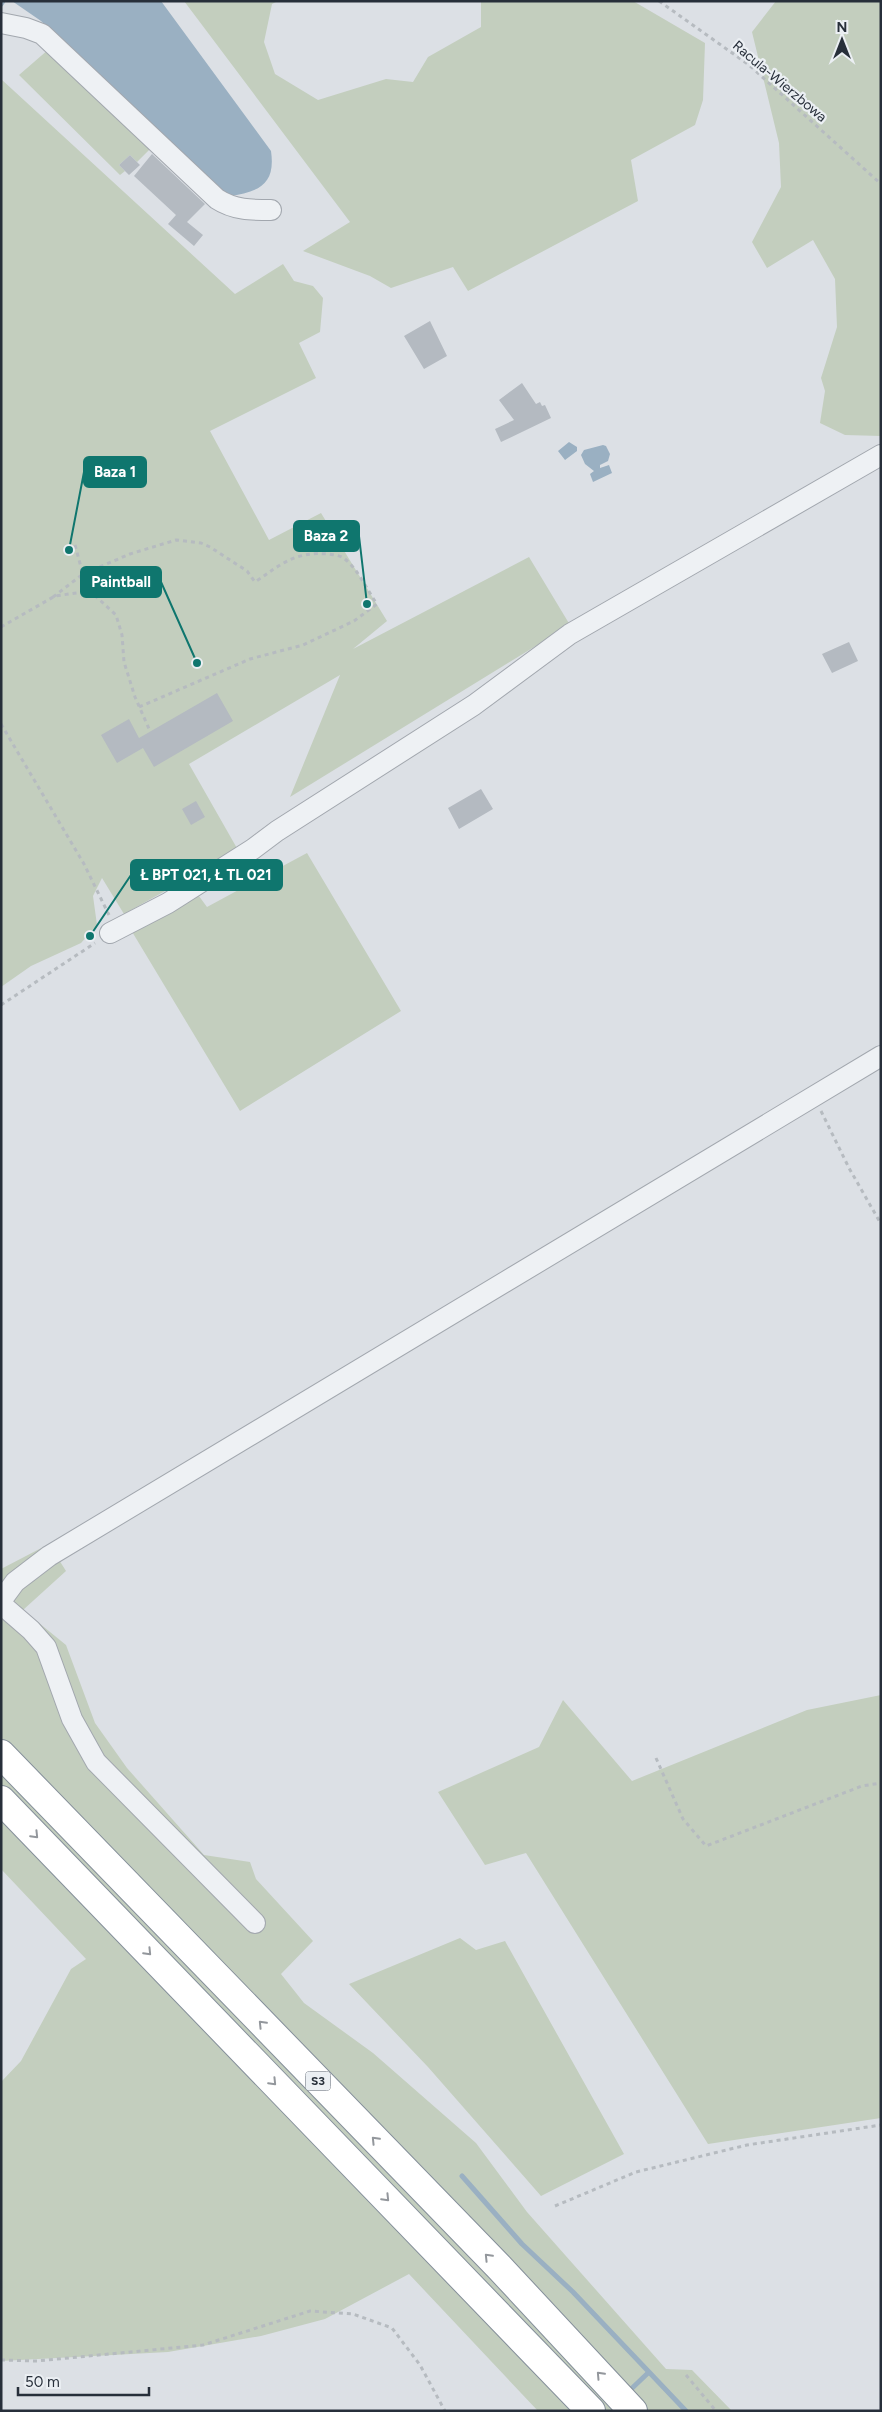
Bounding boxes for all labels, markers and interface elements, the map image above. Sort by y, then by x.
north arrow [817,15,867,65]
text: N [837,19,847,36]
street label: Racula-Wierzbowa [729,37,830,126]
callout: Baza 1 [84,457,146,487]
text: Baza 1 [94,463,136,481]
callout: Baza 2 [294,521,359,551]
text: Baza 2 [304,527,349,545]
callout: Paintball [81,567,161,597]
text: Paintball [91,573,151,591]
callout: Ł BPT 021, Ł TL 021 [131,860,282,890]
text: Ł BPT 021, Ł TL 021 [140,866,272,884]
one-way arrow [29,1830,38,1839]
one-way arrow [142,1946,151,1955]
one-way arrow [259,2020,268,2029]
road number: S3 [306,2072,330,2090]
one-way arrow [267,2076,276,2085]
one-way arrow [372,2137,381,2146]
one-way arrow [380,2192,389,2201]
one-way arrow [485,2253,494,2262]
scale bar [18,2364,149,2396]
one-way arrow [597,2371,606,2380]
text: 50 m [25,2373,60,2391]

